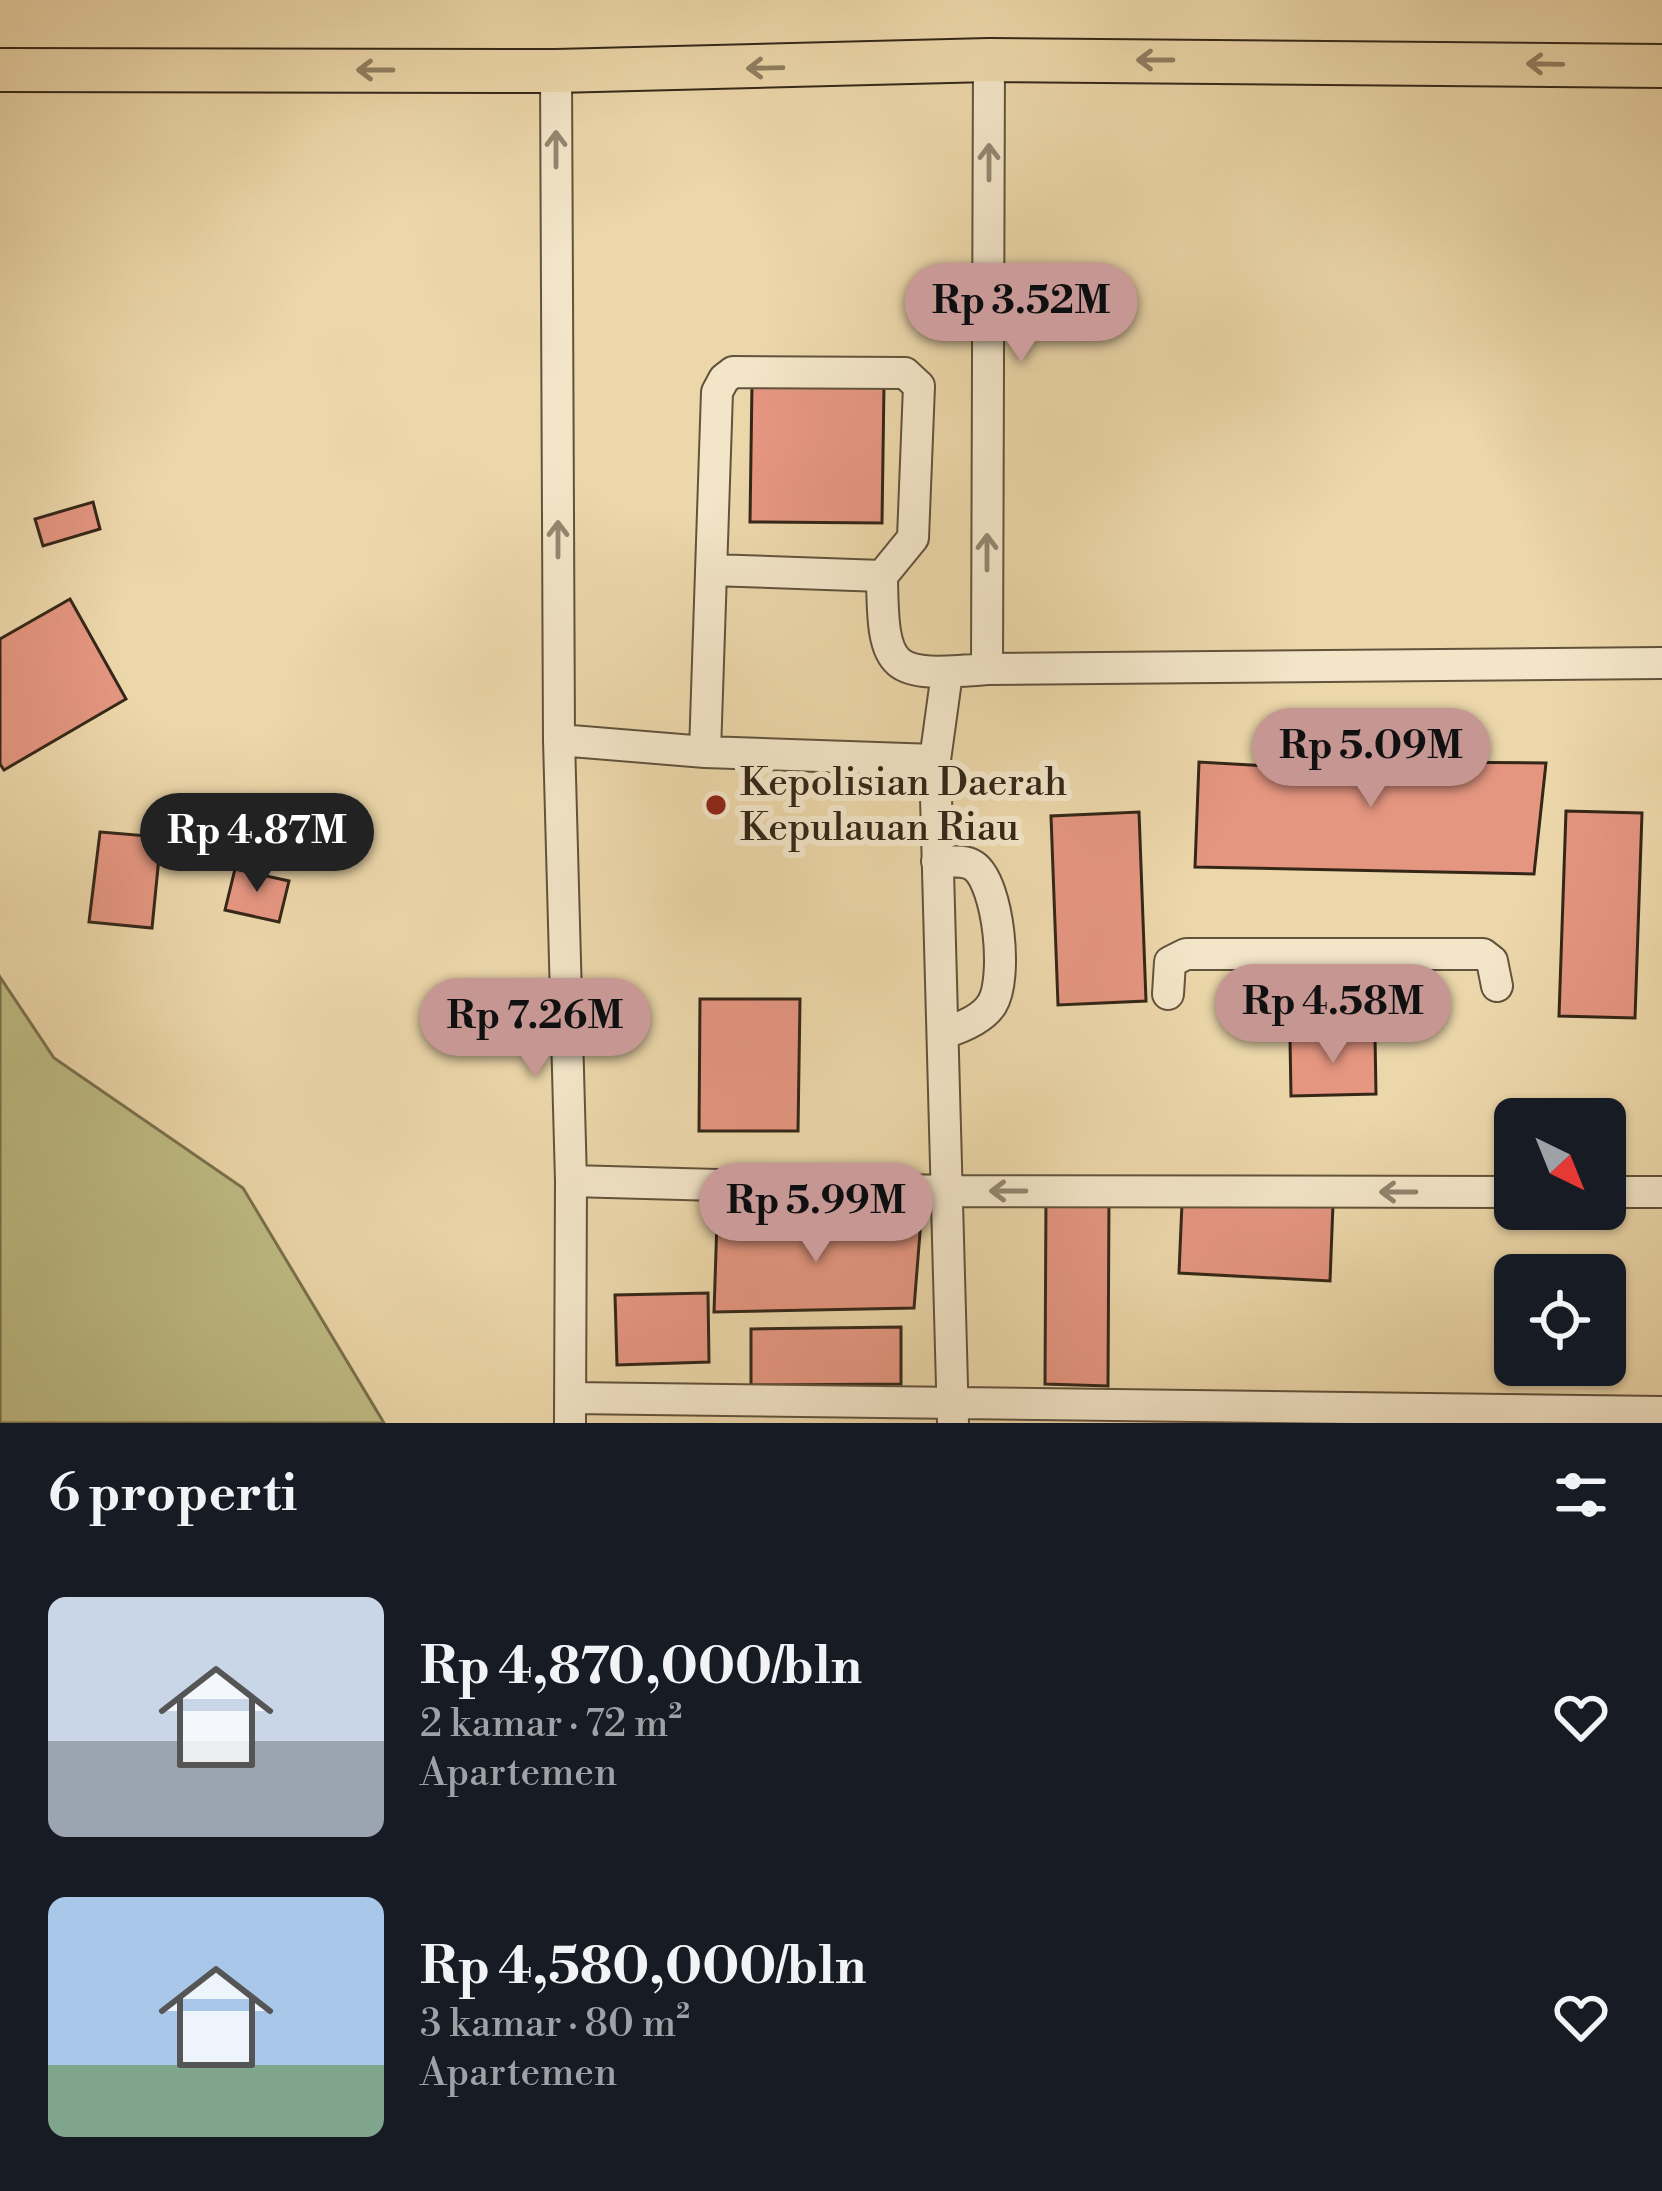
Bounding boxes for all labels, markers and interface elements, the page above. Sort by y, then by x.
one-way arrow [1136,49,1175,71]
one-way arrow [1526,53,1565,76]
one-way arrow [746,56,785,79]
one-way arrow [356,59,395,81]
one-way arrow [545,130,567,169]
one-way arrow [977,143,1000,182]
pin: Rp 3.52M [897,263,1145,365]
text: Rp 3.52M [932,277,1110,326]
one-way arrow [547,520,569,559]
one-way arrow [976,533,998,572]
pin: Rp 5.09M [1247,708,1495,810]
text: Rp 5.09M [1279,722,1463,771]
place label: Kepolisian Daerah Kepulauan Riau [740,759,1067,853]
marker: Kepolisian Daerah Kepulauan Riau [703,792,729,818]
pin: Rp 4.87M [133,793,381,895]
text: Rp 4.87M [167,807,347,856]
pin: Rp 4.58M [1209,964,1457,1066]
pin: Rp 7.26M [411,978,659,1080]
text: Rp 4.58M [1242,978,1424,1027]
text: Rp 7.26M [447,992,623,1041]
north arrow [1494,1098,1626,1230]
map controls [1494,1098,1626,1386]
pin: Rp 5.99M [692,1163,940,1265]
text: Rp 5.99M [726,1177,906,1226]
one-way arrow [989,1180,1028,1202]
one-way arrow [1379,1181,1418,1203]
button: locate [1494,1254,1626,1386]
icon: filters [1548,1462,1614,1528]
text: 6 properti [48,1463,297,1527]
text: Rp 4,870,000/bln [420,1636,862,1700]
icon: home [144,1645,288,1789]
icon: heart [1548,1684,1614,1750]
text: 2 kamar · 72 m² [420,1700,682,1749]
text: Apartemen [420,1749,617,1798]
text: Rp 4,580,000/bln [420,1936,866,2000]
icon: home [144,1945,288,2089]
icon: heart [1548,1984,1614,2050]
text: 3 kamar · 80 m² [420,2000,690,2049]
text: Apartemen [420,2049,617,2098]

